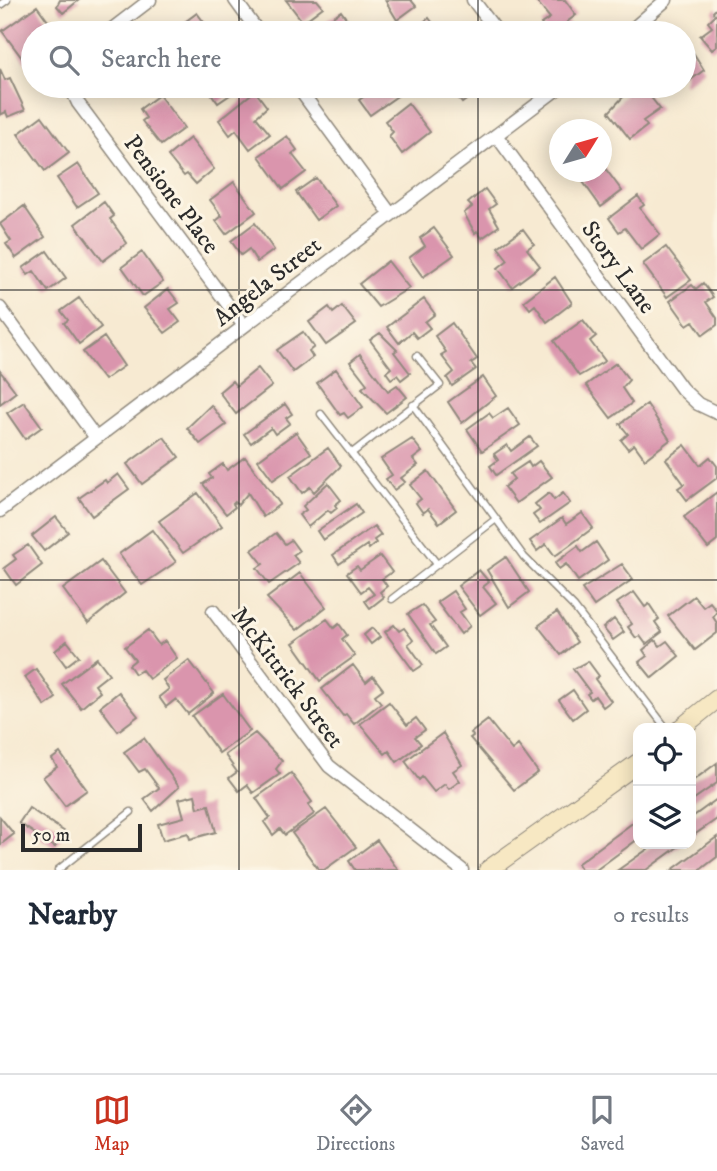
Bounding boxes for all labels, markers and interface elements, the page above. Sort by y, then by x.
search box [21,21,696,98]
icon: search [45,41,83,79]
text: Search here [101,43,221,76]
north arrow [549,119,612,182]
street label: Pensione Place [117,129,226,260]
street label: Story Lane [575,215,662,320]
street label: Angela Street [208,230,328,333]
street label: McKittrick Street [224,601,350,755]
map controls [633,723,696,849]
button: locate [633,723,696,786]
button: layers [633,786,696,849]
scale bar [21,821,142,853]
text: 50 m [32,824,70,847]
text: Nearby [28,897,117,934]
text: 0 results [613,901,689,930]
tab: Map [93,1091,131,1156]
tab: Directions [316,1091,395,1156]
tab: Saved [581,1091,624,1156]

